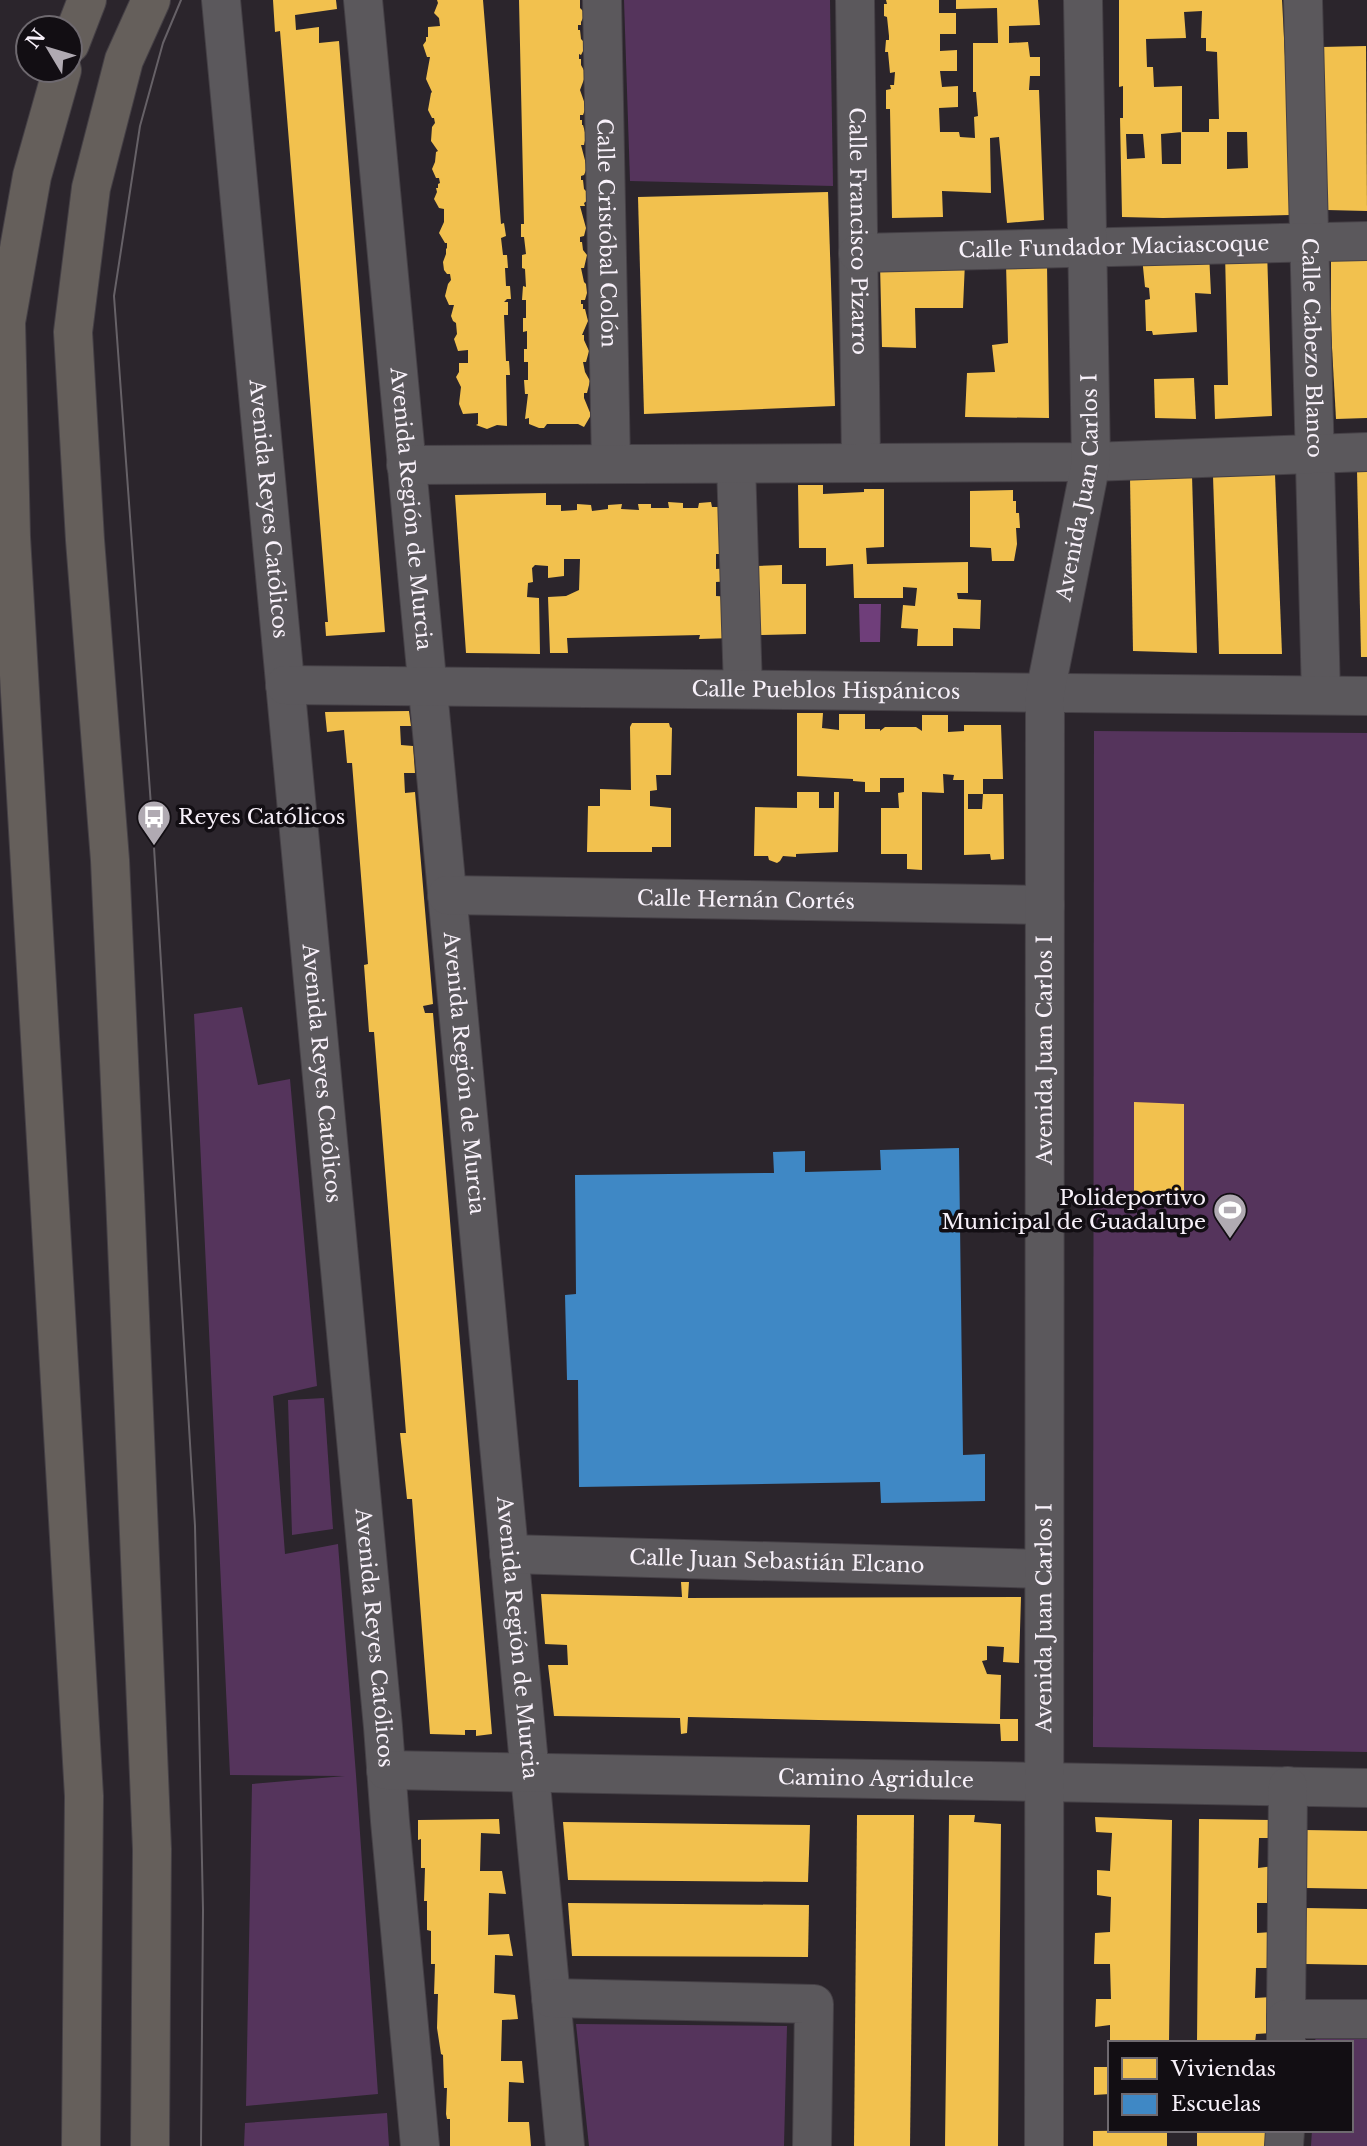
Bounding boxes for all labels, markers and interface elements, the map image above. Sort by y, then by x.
north arrow [14,14,84,84]
text: N [21,25,51,53]
street label: Calle Francisco Pizarro [843,107,873,355]
street label: Calle Cristóbal Colón [591,118,622,348]
street label: Calle Fundador Maciascoque [958,230,1270,264]
street label: Calle Cabezo Blanco [1296,238,1328,458]
street label: Avenida Región de Murcia [385,365,437,652]
street label: Avenida Juan Carlos I [1050,373,1104,604]
street label: Avenida Reyes Católicos [244,377,294,640]
street label: Calle Pueblos Hispánicos [691,676,961,705]
bus stop icon: Reyes Católicos [135,798,173,847]
place label: Reyes Católicos [178,804,345,830]
street label: Calle Hernán Cortés [637,885,855,915]
street label: Avenida Región de Murcia [438,930,490,1216]
street label: Avenida Juan Carlos I [1032,935,1058,1166]
street label: Avenida Reyes Católicos [296,942,347,1204]
place label: Polideportivo Municipal de Guadalupe [941,1185,1206,1235]
sports icon: Polideportivo Municipal de Guadalupe [1211,1191,1249,1240]
street label: Avenida Región de Murcia [491,1494,543,1781]
street label: Avenida Juan Carlos I [1031,1503,1057,1734]
street label: Avenida Reyes Católicos [349,1506,399,1768]
street label: Calle Juan Sebastián Elcano [629,1544,925,1579]
street label: Camino Agridulce [778,1764,974,1794]
legend [1108,2041,1353,2132]
text: Viviendas [1170,2056,1276,2082]
text: Escuelas [1171,2091,1261,2117]

